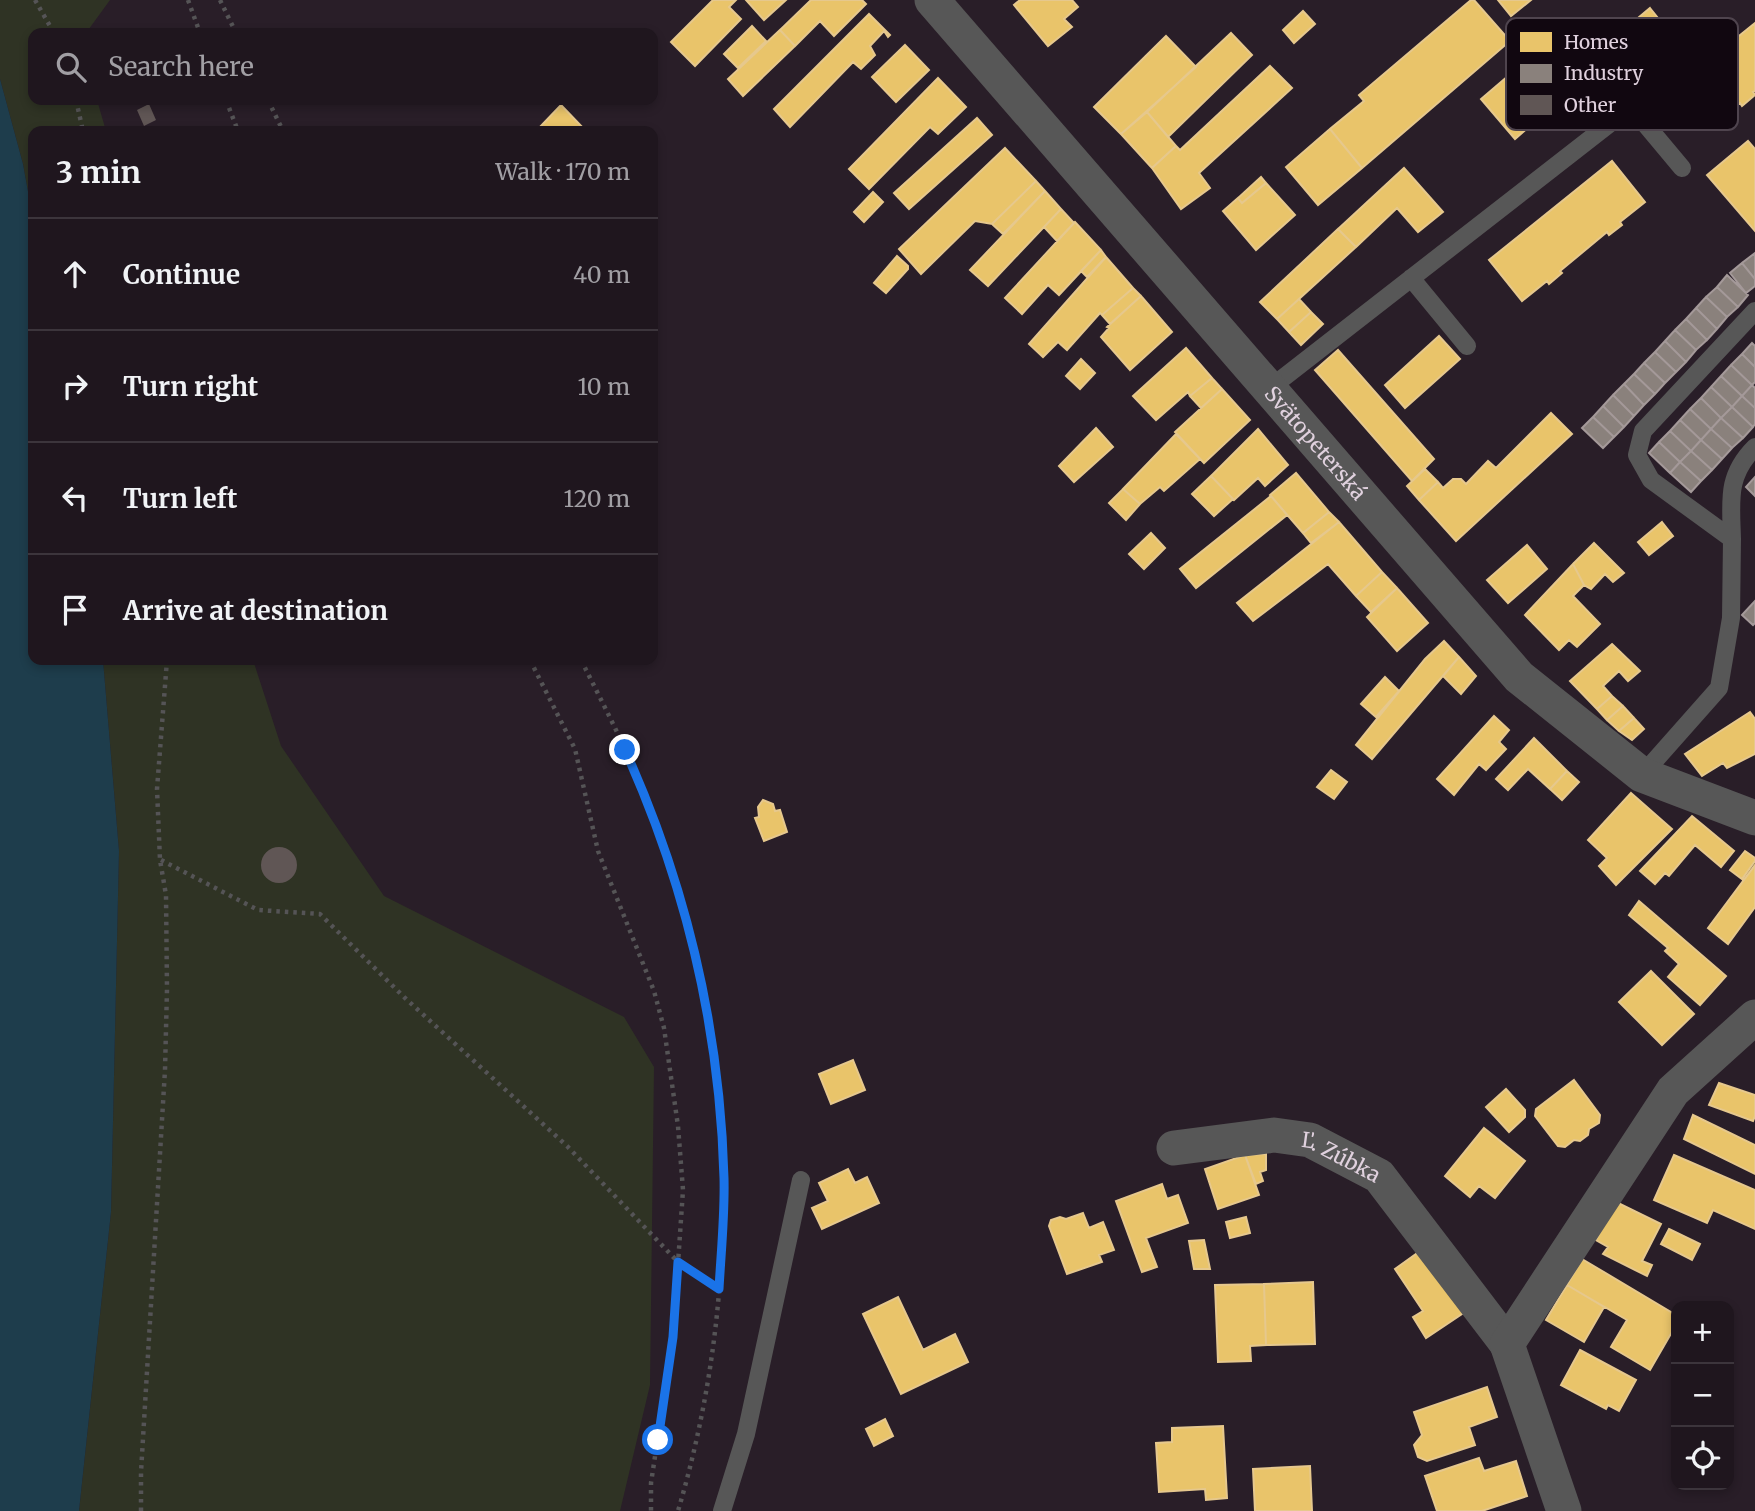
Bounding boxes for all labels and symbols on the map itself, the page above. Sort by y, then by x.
legend [1506,18,1738,130]
text: Homes [1564,30,1628,54]
text: Industry [1564,61,1643,85]
text: Other [1564,93,1617,117]
street label: Svätopeterská [1259,380,1373,505]
route end [609,734,640,765]
street label: Ľ. Zúbka [1300,1125,1385,1188]
route start [642,1424,673,1455]

